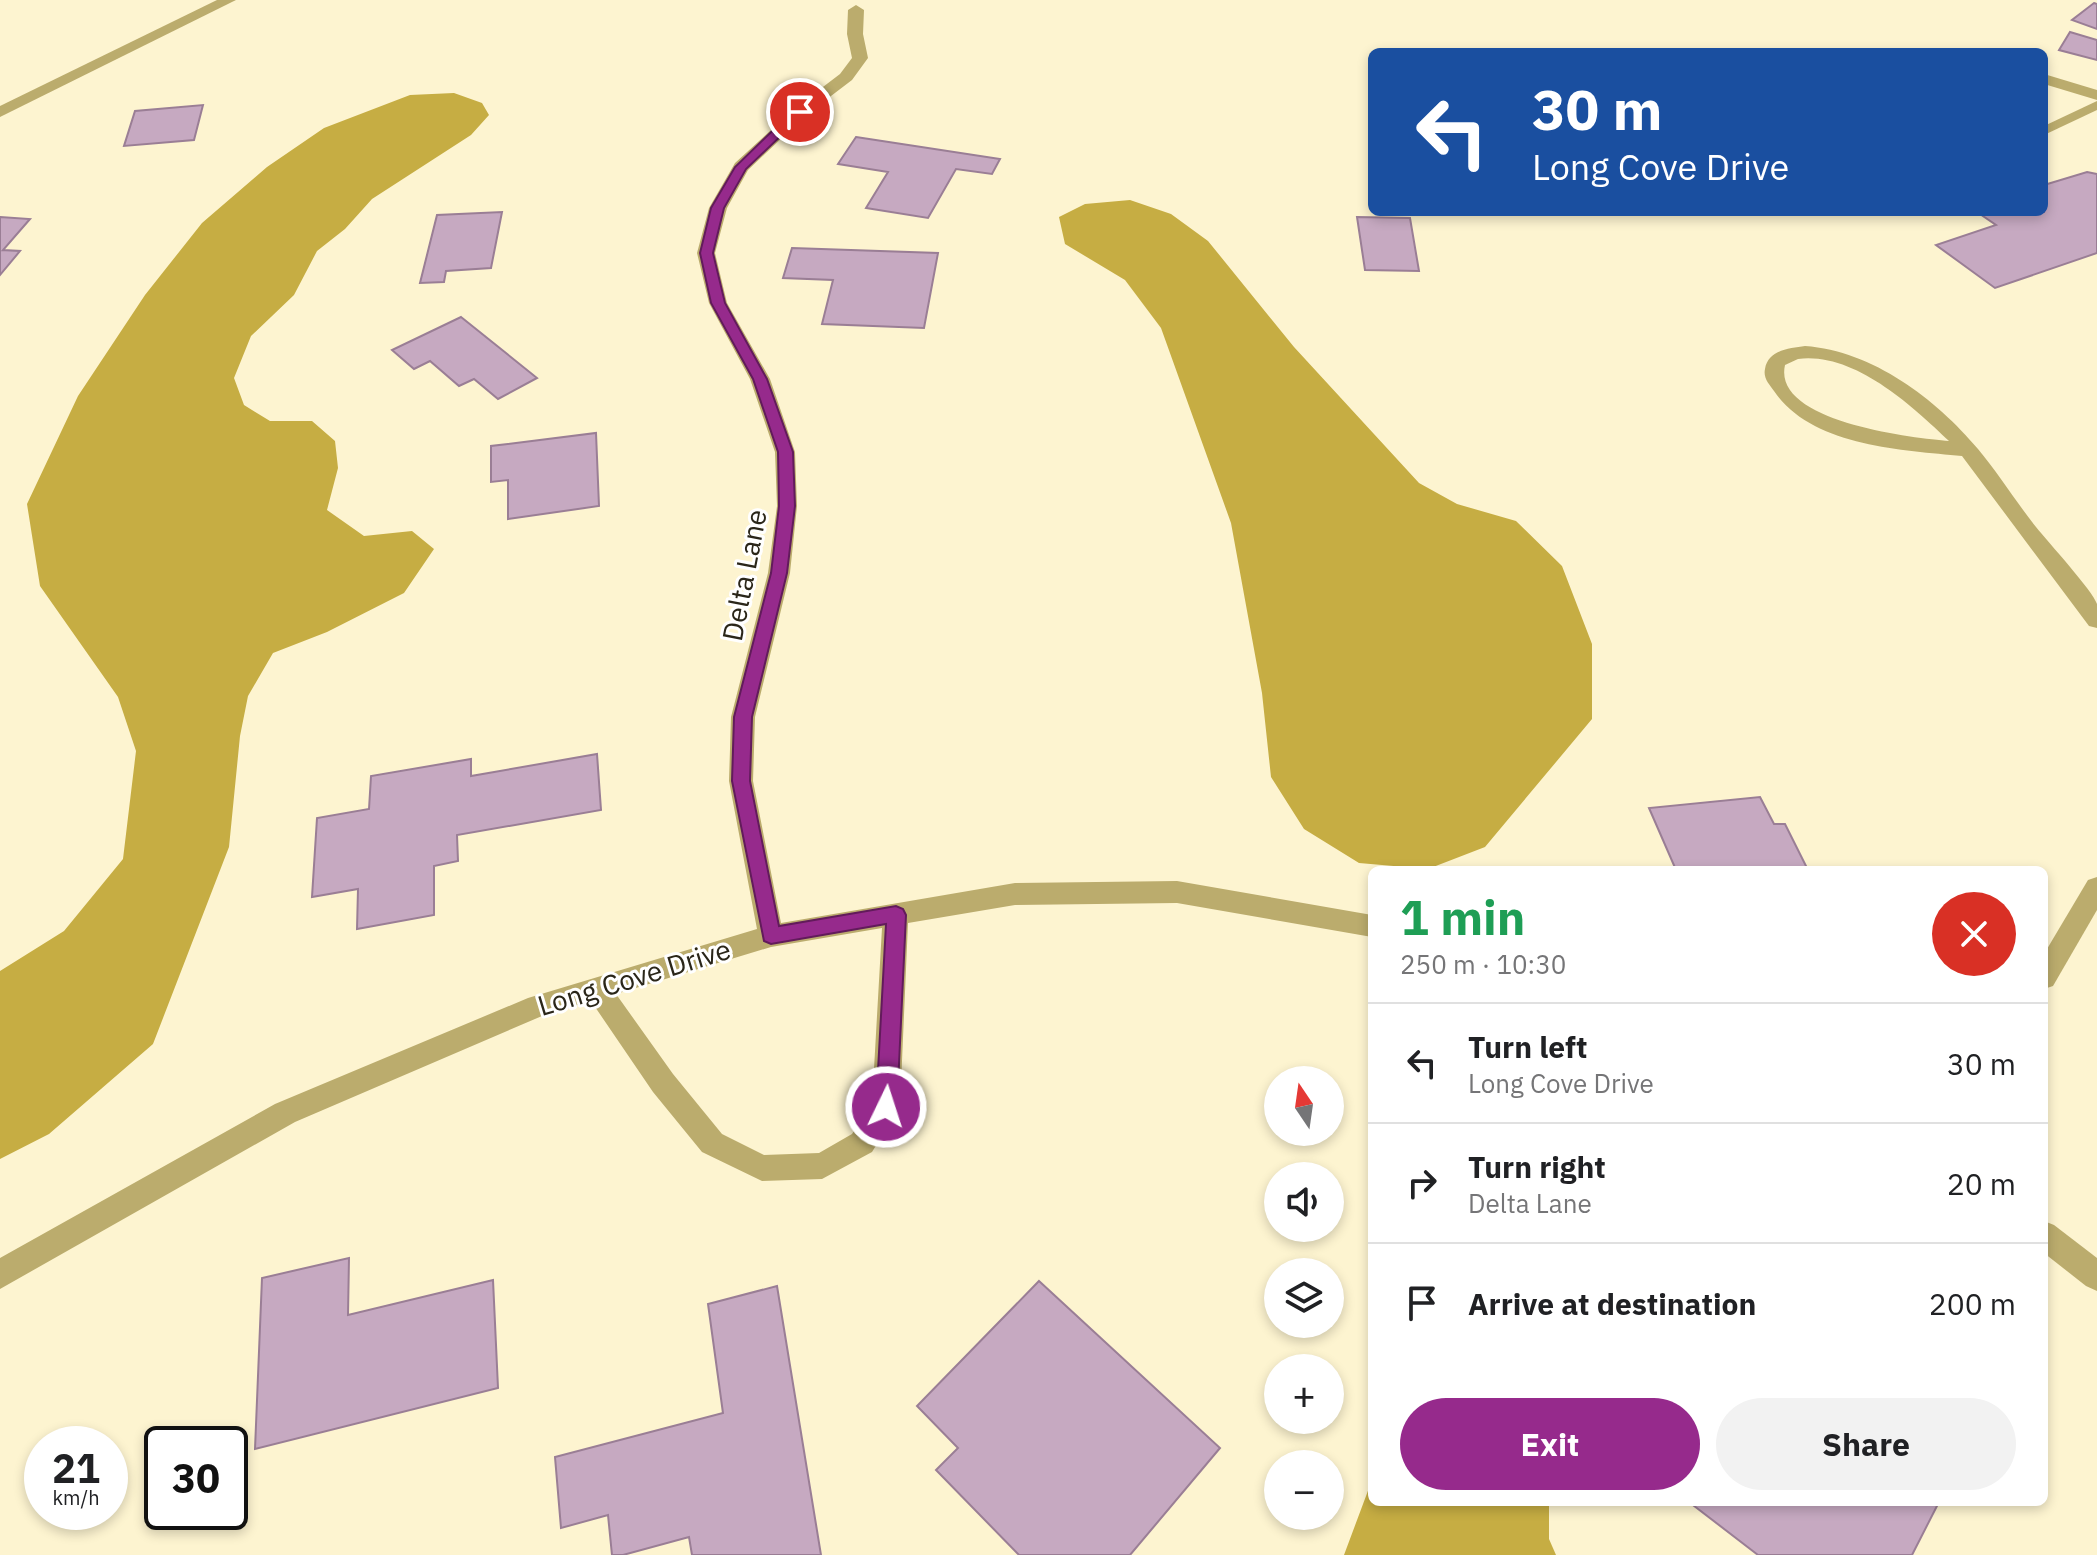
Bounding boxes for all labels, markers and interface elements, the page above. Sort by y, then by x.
text: 30 m [1532,73,1662,145]
pin [766,78,834,146]
icon: left [1400,80,1504,184]
icon: arrive [778,90,822,134]
text: Long Cove Drive [1532,143,1789,190]
street label: Delta Lane [713,506,775,644]
text: 1 min [1400,886,1525,948]
button: close [1932,892,2016,976]
street label: Long Cove Drive [533,930,735,1024]
text: 250 m · 10:30 [1400,947,1566,981]
text: Turn left [1468,1027,1587,1066]
icon: left [1400,1041,1444,1085]
text: 30 m [1947,1044,2016,1083]
position arrow [844,1065,928,1149]
north arrow [1264,1066,1344,1146]
map controls [1264,1066,1344,1530]
text: Long Cove Drive [1468,1066,1654,1100]
text: Turn right [1468,1147,1606,1186]
icon: right [1400,1161,1444,1205]
button: sound [1264,1162,1344,1242]
text: 20 m [1947,1164,2016,1203]
text: Delta Lane [1468,1186,1592,1220]
button: layers [1264,1258,1344,1338]
icon: arrive [1400,1281,1444,1325]
text: Arrive at destination [1468,1284,1756,1323]
text: 200 m [1929,1284,2016,1323]
button: + [1264,1354,1344,1434]
button: Exit [1400,1398,1700,1490]
button: Share [1716,1398,2016,1490]
speed limit sign: 30 [144,1426,248,1530]
text: 21 [52,1442,100,1494]
button: − [1264,1450,1344,1530]
text: km/h [52,1484,100,1511]

